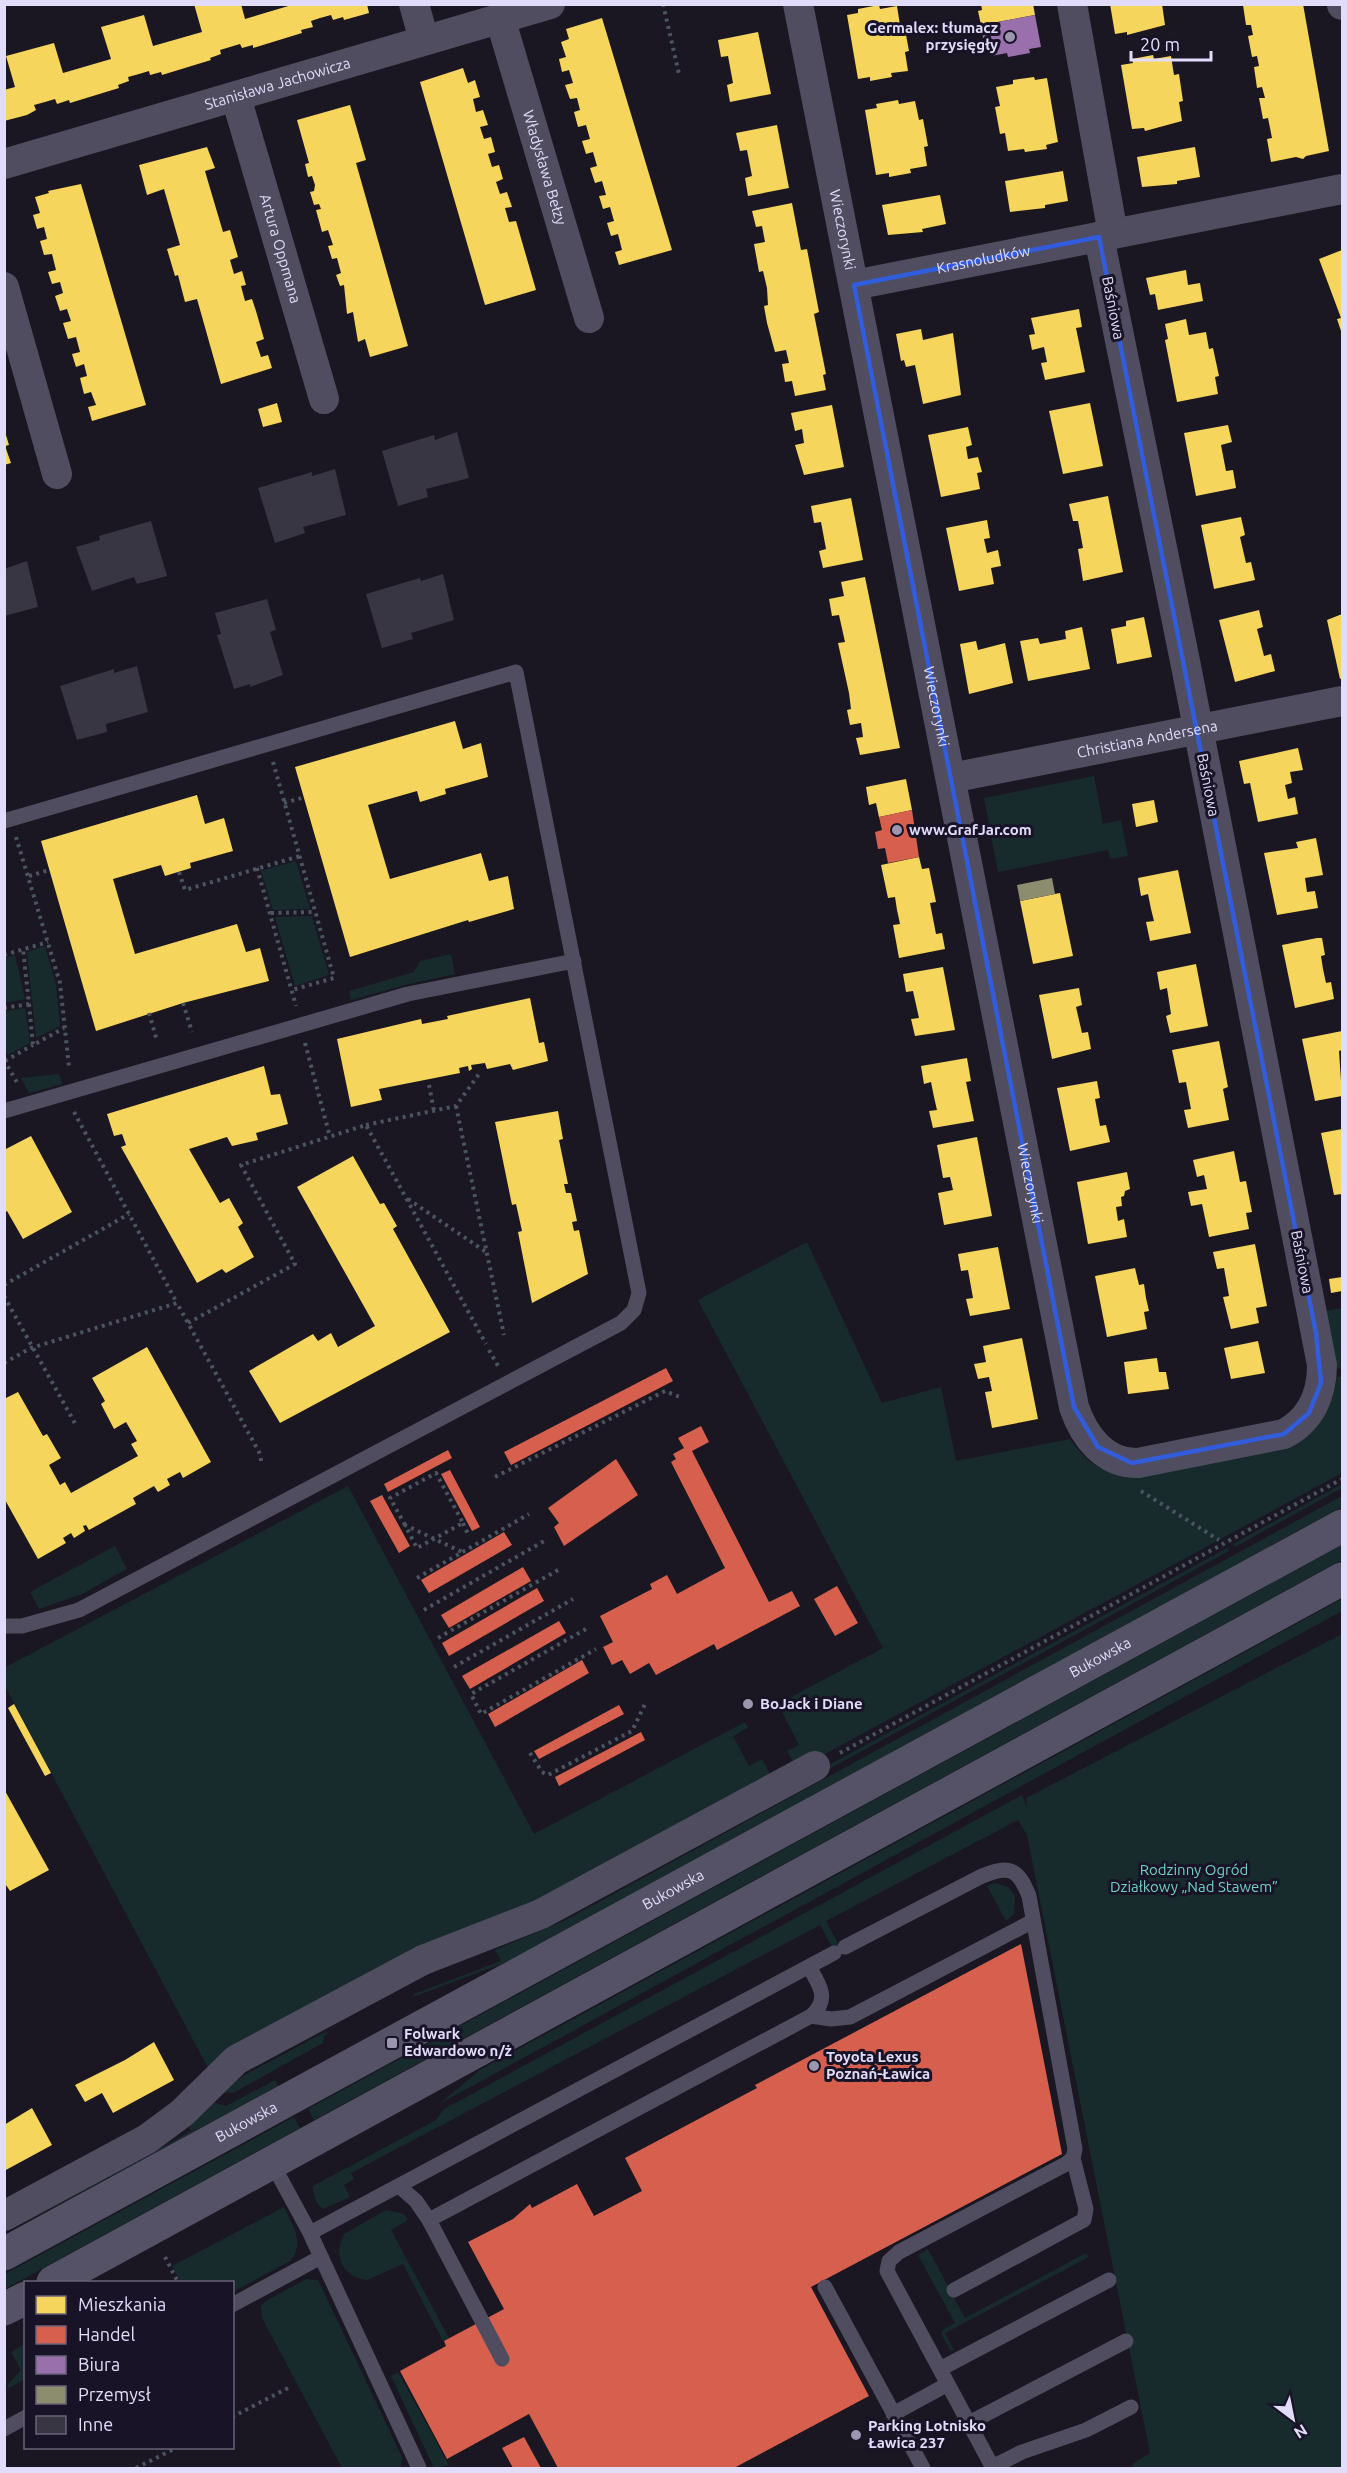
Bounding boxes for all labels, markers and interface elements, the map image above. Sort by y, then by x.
place label: Germalex: tłumacz przysięgły [867,19,998,54]
scale bar [1131,24,1210,62]
marker: Germalex: tłumacz przysięgły [1003,30,1017,44]
text: 20 m [1140,34,1180,54]
street label: Stanisława Jachowicza [202,54,352,113]
street label: Władysława Bełzy [520,108,570,227]
street label: Wieczorynki [827,188,859,271]
street label: Artura Oppmana [257,192,305,305]
street label: Krasnoludków [935,241,1032,277]
street label: Baśniowa [1099,275,1128,341]
street label: Wieczorynki [920,665,953,748]
street label: Christiana Andersena [1075,717,1219,761]
street label: Baśniowa [1194,752,1223,818]
place label: www.GrafJar.com [909,821,1032,838]
marker: www.GrafJar.com [890,823,904,837]
street label: Wieczorynki [1014,1142,1047,1225]
street label: Baśniowa [1288,1229,1317,1295]
street label: Bukowska [1066,1633,1134,1681]
place label: BoJack i Diane [760,1695,863,1712]
marker: BoJack i Diane [741,1697,755,1711]
park label: Rodzinny Ogród Działkowy „Nad Stawem” [1110,1861,1278,1895]
street label: Bukowska [639,1866,707,1913]
place label: Folwark Edwardowo n/ż [404,2025,512,2059]
marker: Folwark Edwardowo n/ż [385,2036,399,2050]
place label: Toyota Lexus Poznań-Ławica [826,2048,930,2082]
marker: Toyota Lexus Poznań-Ławica [807,2059,821,2073]
street label: Bukowska [212,2098,280,2145]
legend [24,2281,234,2449]
text: Mieszkania [78,2294,166,2314]
text: Handel [78,2324,136,2344]
text: Biura [78,2354,120,2374]
text: Przemysł [78,2384,151,2404]
north arrow [1263,2389,1323,2449]
text: Inne [78,2414,113,2434]
place label: Parking Lotnisko Ławica 237 [868,2417,986,2451]
text: N [1291,2421,1311,2443]
marker: Parking Lotnisko Ławica 237 [849,2428,863,2442]

